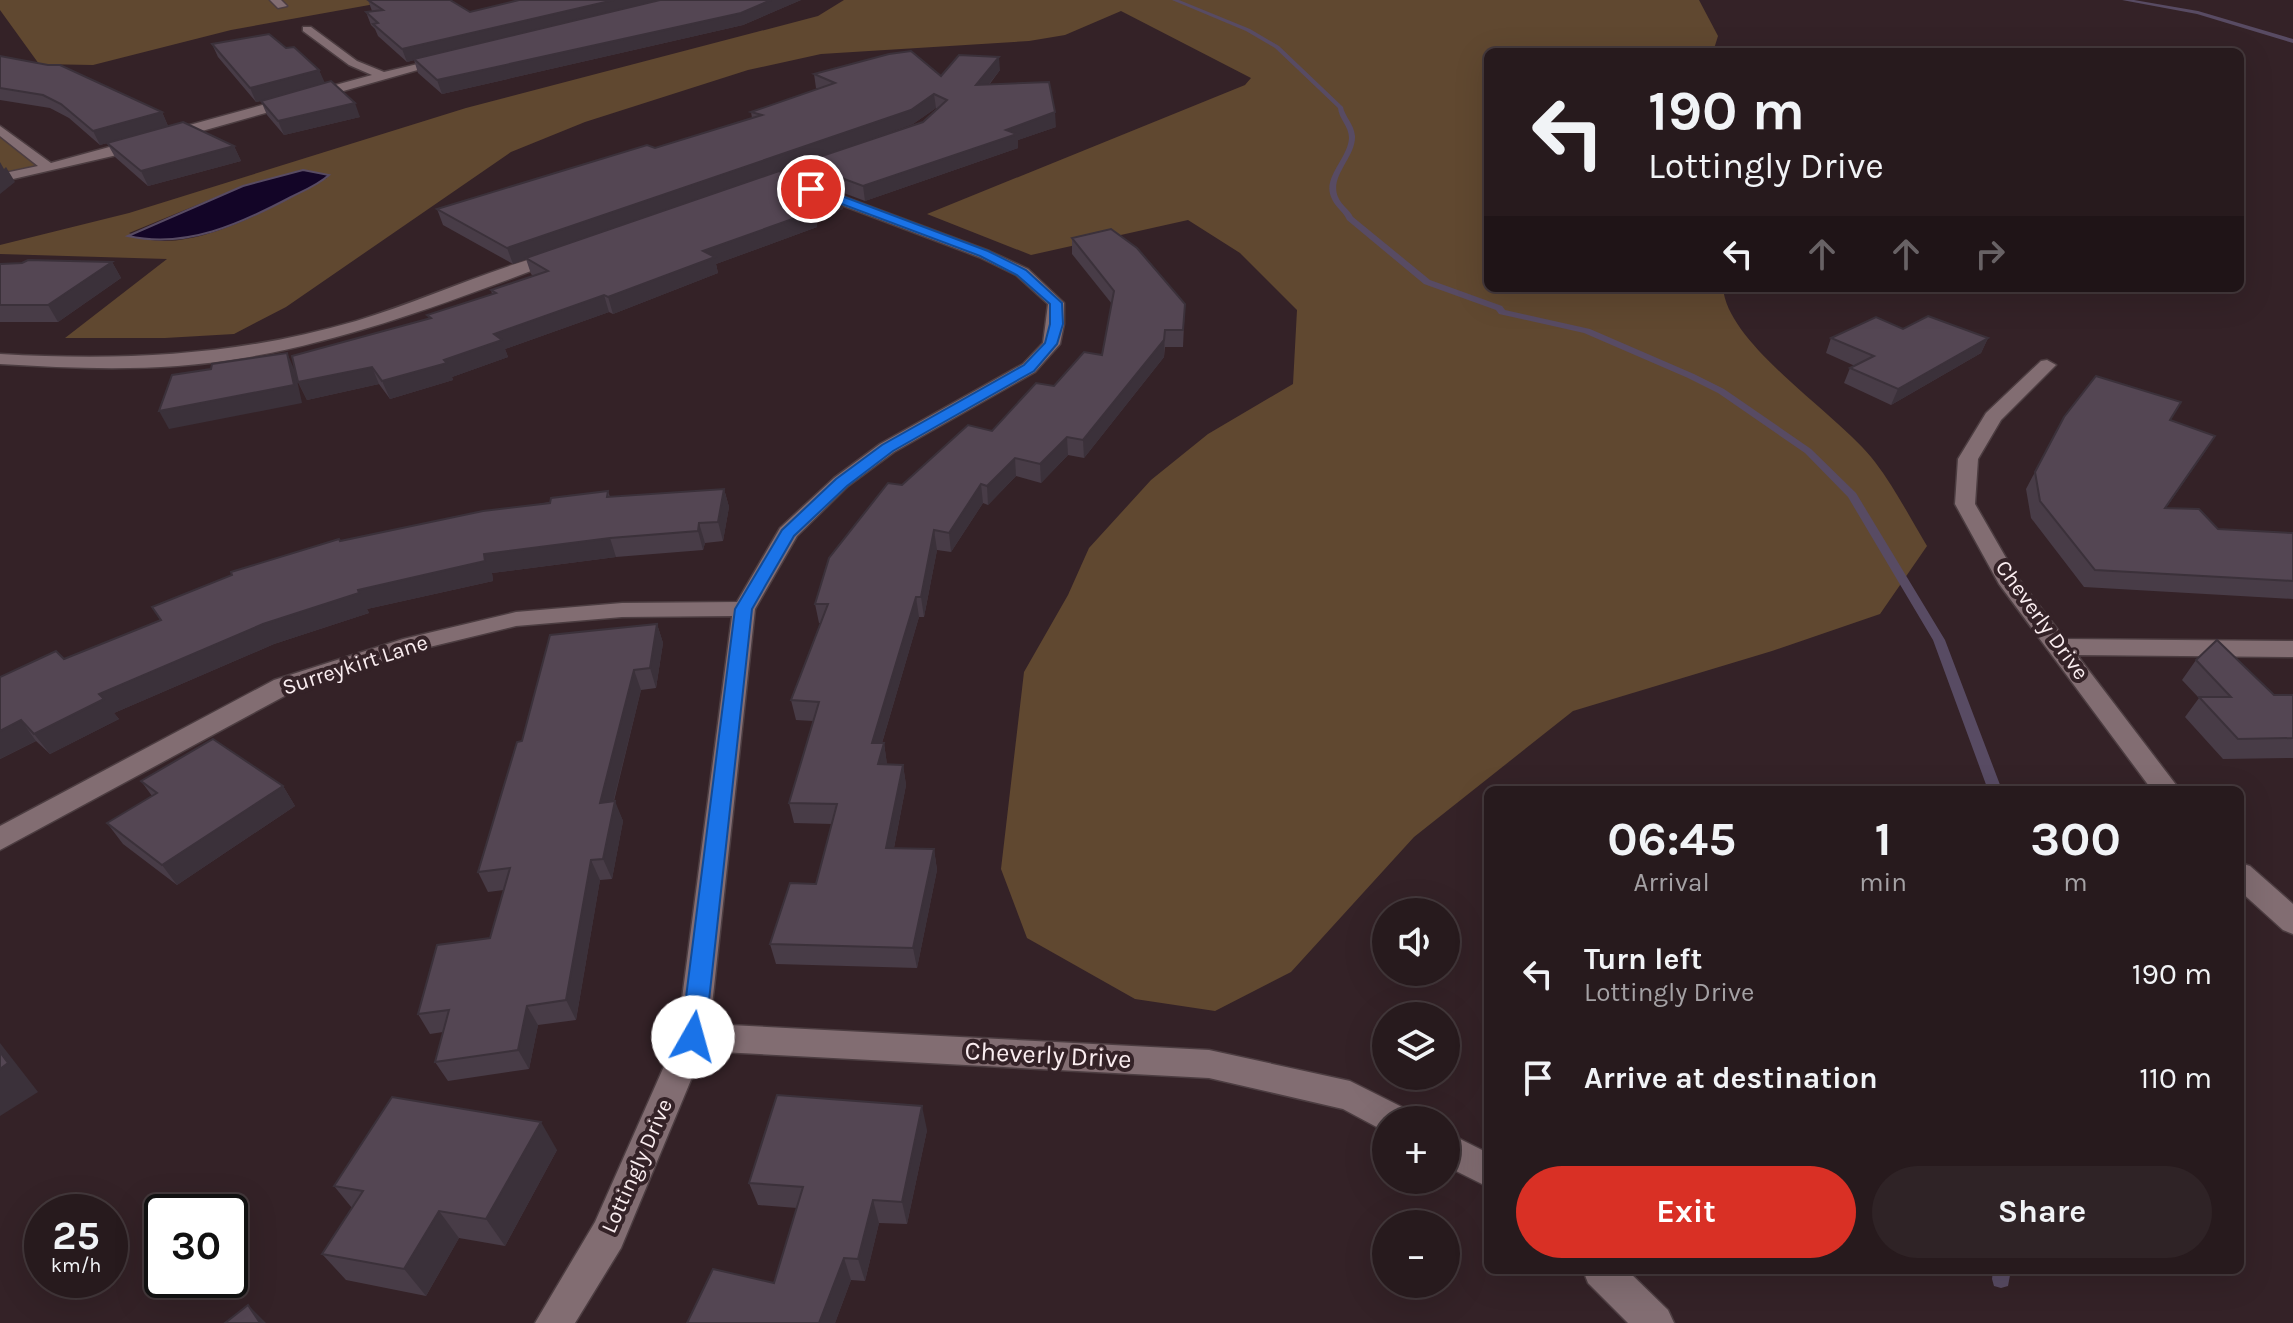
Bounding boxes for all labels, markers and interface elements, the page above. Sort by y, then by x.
text: 190 m [1648,78,1805,143]
icon: left [1516,80,1620,184]
text: Lottingly Drive [1648,145,1884,187]
pin [777,155,845,223]
icon: arrive [789,167,833,211]
icon: left [1716,232,1760,276]
icon: ahead [1800,232,1844,276]
icon: ahead [1884,232,1928,276]
icon: right [1968,232,2012,276]
street label: Cheverly Drive [1990,555,2094,685]
street label: Surreykirt Lane [279,629,431,701]
text: 06:45 [1607,811,1736,867]
text: 1 [1875,811,1892,867]
text: 300 [2030,811,2121,867]
text: Arrival [1634,867,1710,898]
text: min [1859,867,1907,898]
text: m [2063,867,2088,898]
map controls [1372,898,1460,1298]
button: sound [1372,898,1460,986]
text: Turn left [1584,941,1702,977]
icon: left [1516,952,1560,996]
text: 190 m [2132,956,2212,992]
text: Lottingly Drive [1584,977,1754,1008]
position arrow [651,995,735,1079]
button: layers [1372,1002,1460,1090]
street label: Cheverly Drive [964,1035,1132,1075]
icon: arrive [1516,1056,1560,1100]
text: Arrive at destination [1584,1060,1878,1096]
text: 110 m [2139,1060,2212,1096]
street label: Lottingly Drive [596,1095,678,1237]
button: + [1372,1106,1460,1194]
button: Exit [1516,1166,1856,1258]
button: Share [1872,1166,2212,1258]
speed limit sign: 30 [144,1194,248,1298]
button: − [1372,1210,1460,1298]
text: 25 [52,1212,100,1259]
text: km/h [51,1254,101,1277]

